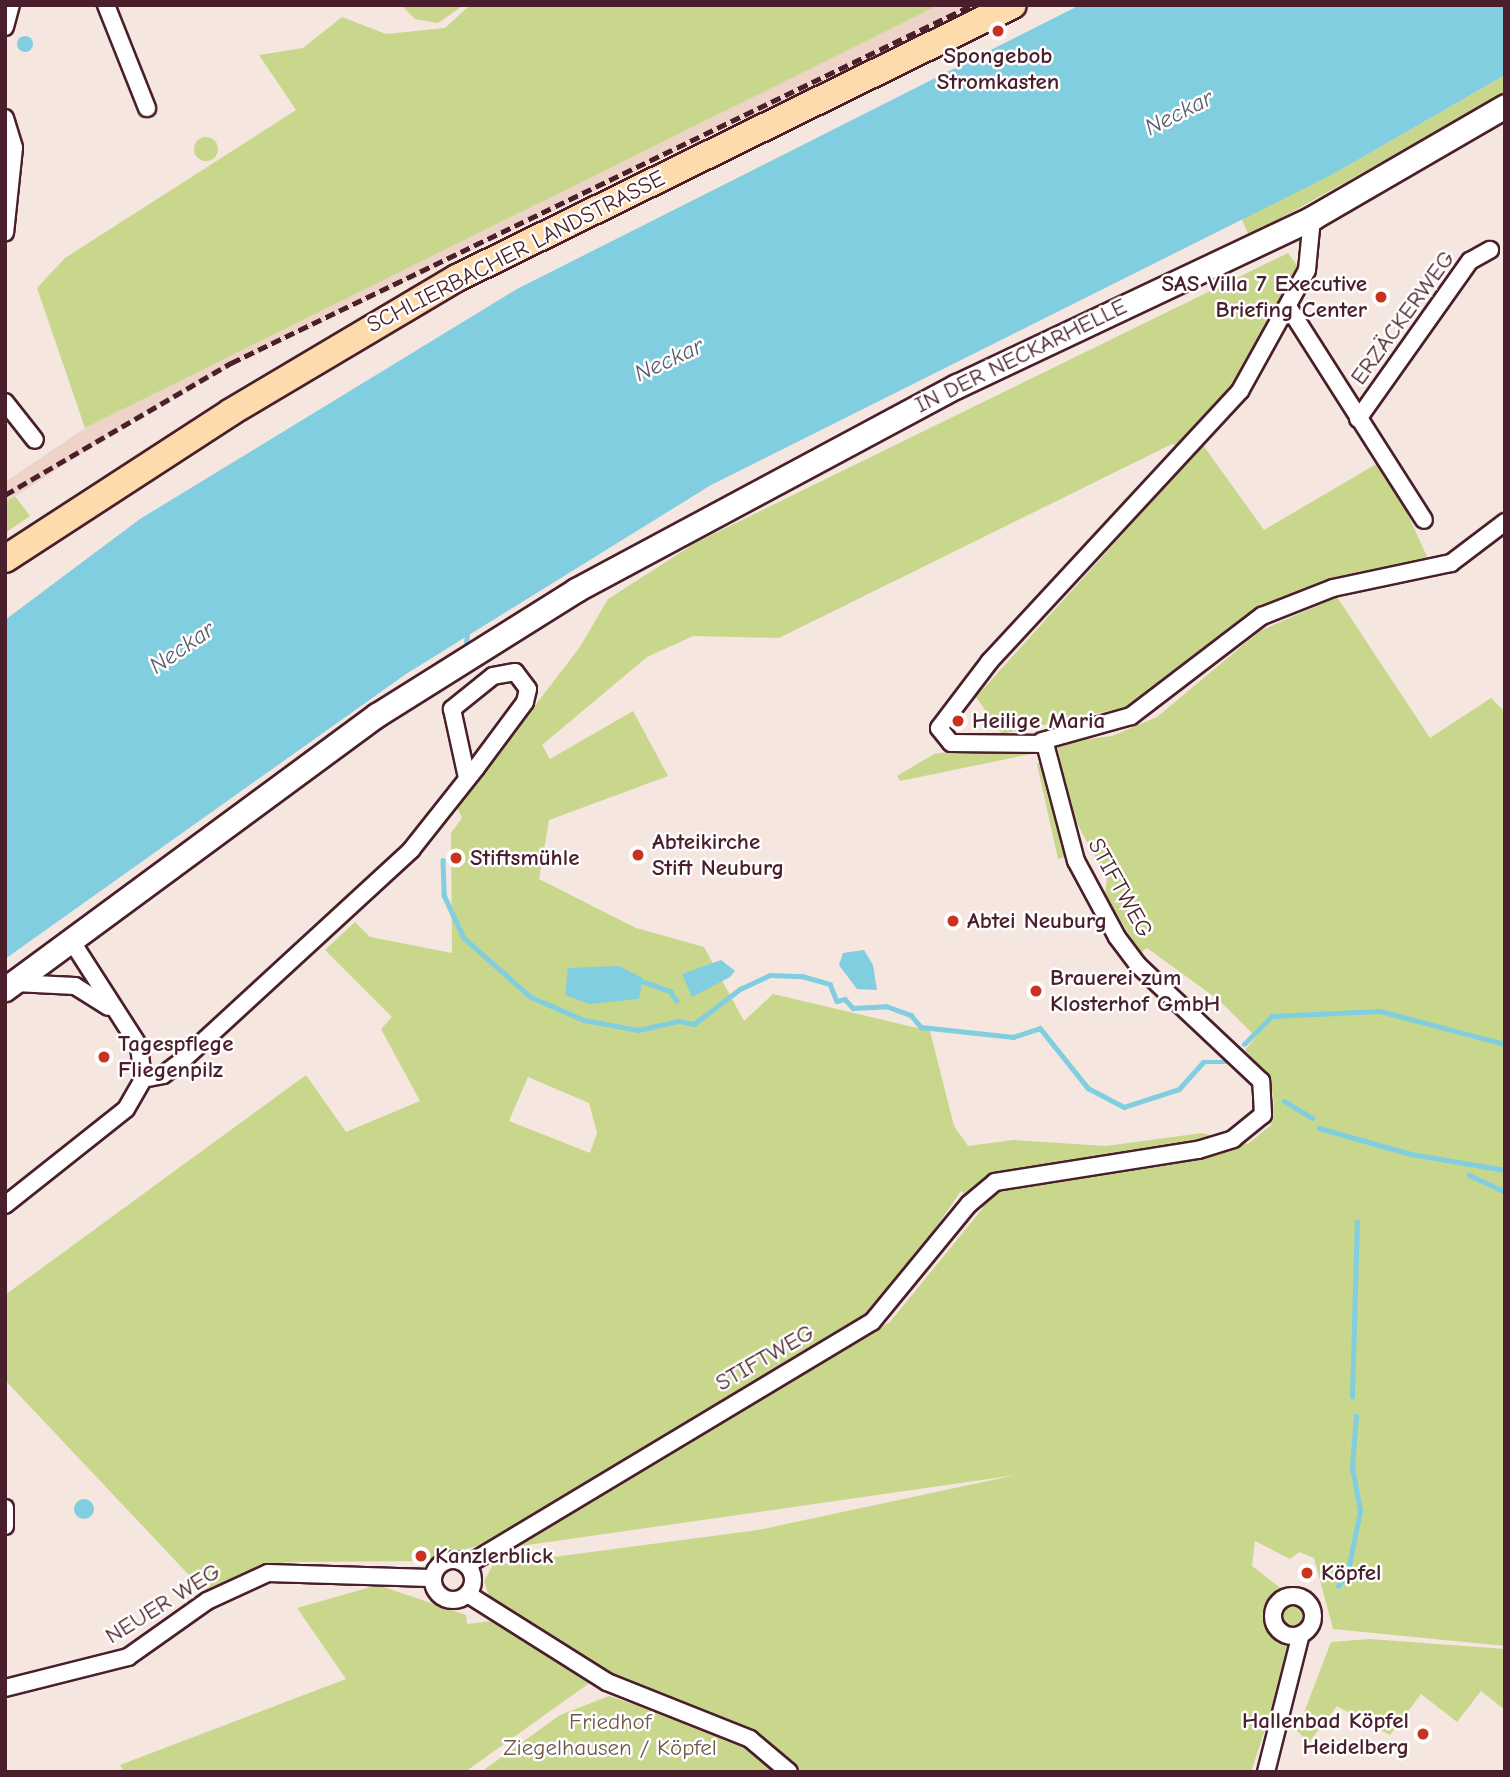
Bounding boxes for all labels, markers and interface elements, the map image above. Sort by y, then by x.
marker: Spongebob Stromkasten [990,23,1006,39]
place label: Spongebob Stromkasten [937,42,1059,96]
water label: Neckar [1140,84,1218,142]
street label: SCHLIERBACHER LANDSTRASSE [362,165,670,339]
street label: ERZÄCKERWEG [1345,246,1461,390]
place label: SAS Villa 7 Executive Briefing Center [1161,270,1367,324]
marker: SAS Villa 7 Executive Briefing Center [1373,289,1389,305]
street label: IN DER NECKARHELLE [911,293,1131,419]
water label: Neckar [630,332,708,388]
water label: Neckar [144,615,220,681]
place label: Heilige Maria [972,707,1105,735]
marker: Heilige Maria [950,713,966,729]
place label: Abteikirche Stift Neuburg [652,828,784,882]
street label: STIFTWEG [1081,834,1159,942]
place label: Stiftsmühle [470,844,579,872]
marker: Abteikirche Stift Neuburg [630,847,646,863]
marker: Stiftsmühle [448,850,464,866]
place label: Abtei Neuburg [967,907,1107,935]
marker: Abtei Neuburg [945,913,961,929]
place label: Brauerei zum Klosterhof GmbH [1050,964,1220,1018]
marker: Brauerei zum Klosterhof GmbH [1028,983,1044,999]
place label: Tagespflege Fliegenpilz [118,1030,233,1084]
marker: Tagespflege Fliegenpilz [96,1049,112,1065]
street label: STIFTWEG [711,1319,819,1397]
place label: Kanzlerblick [435,1542,553,1570]
marker: Kanzlerblick [413,1548,429,1564]
street label: NEUER WEG [100,1558,226,1650]
place label: Köpfel [1321,1559,1381,1587]
marker: Köpfel [1299,1565,1315,1581]
place label: Hallenbad Köpfel Heidelberg [1242,1707,1409,1761]
park label: Friedhof Ziegelhausen / Köpfel [503,1708,717,1762]
marker: Hallenbad Köpfel Heidelberg [1415,1726,1431,1742]

